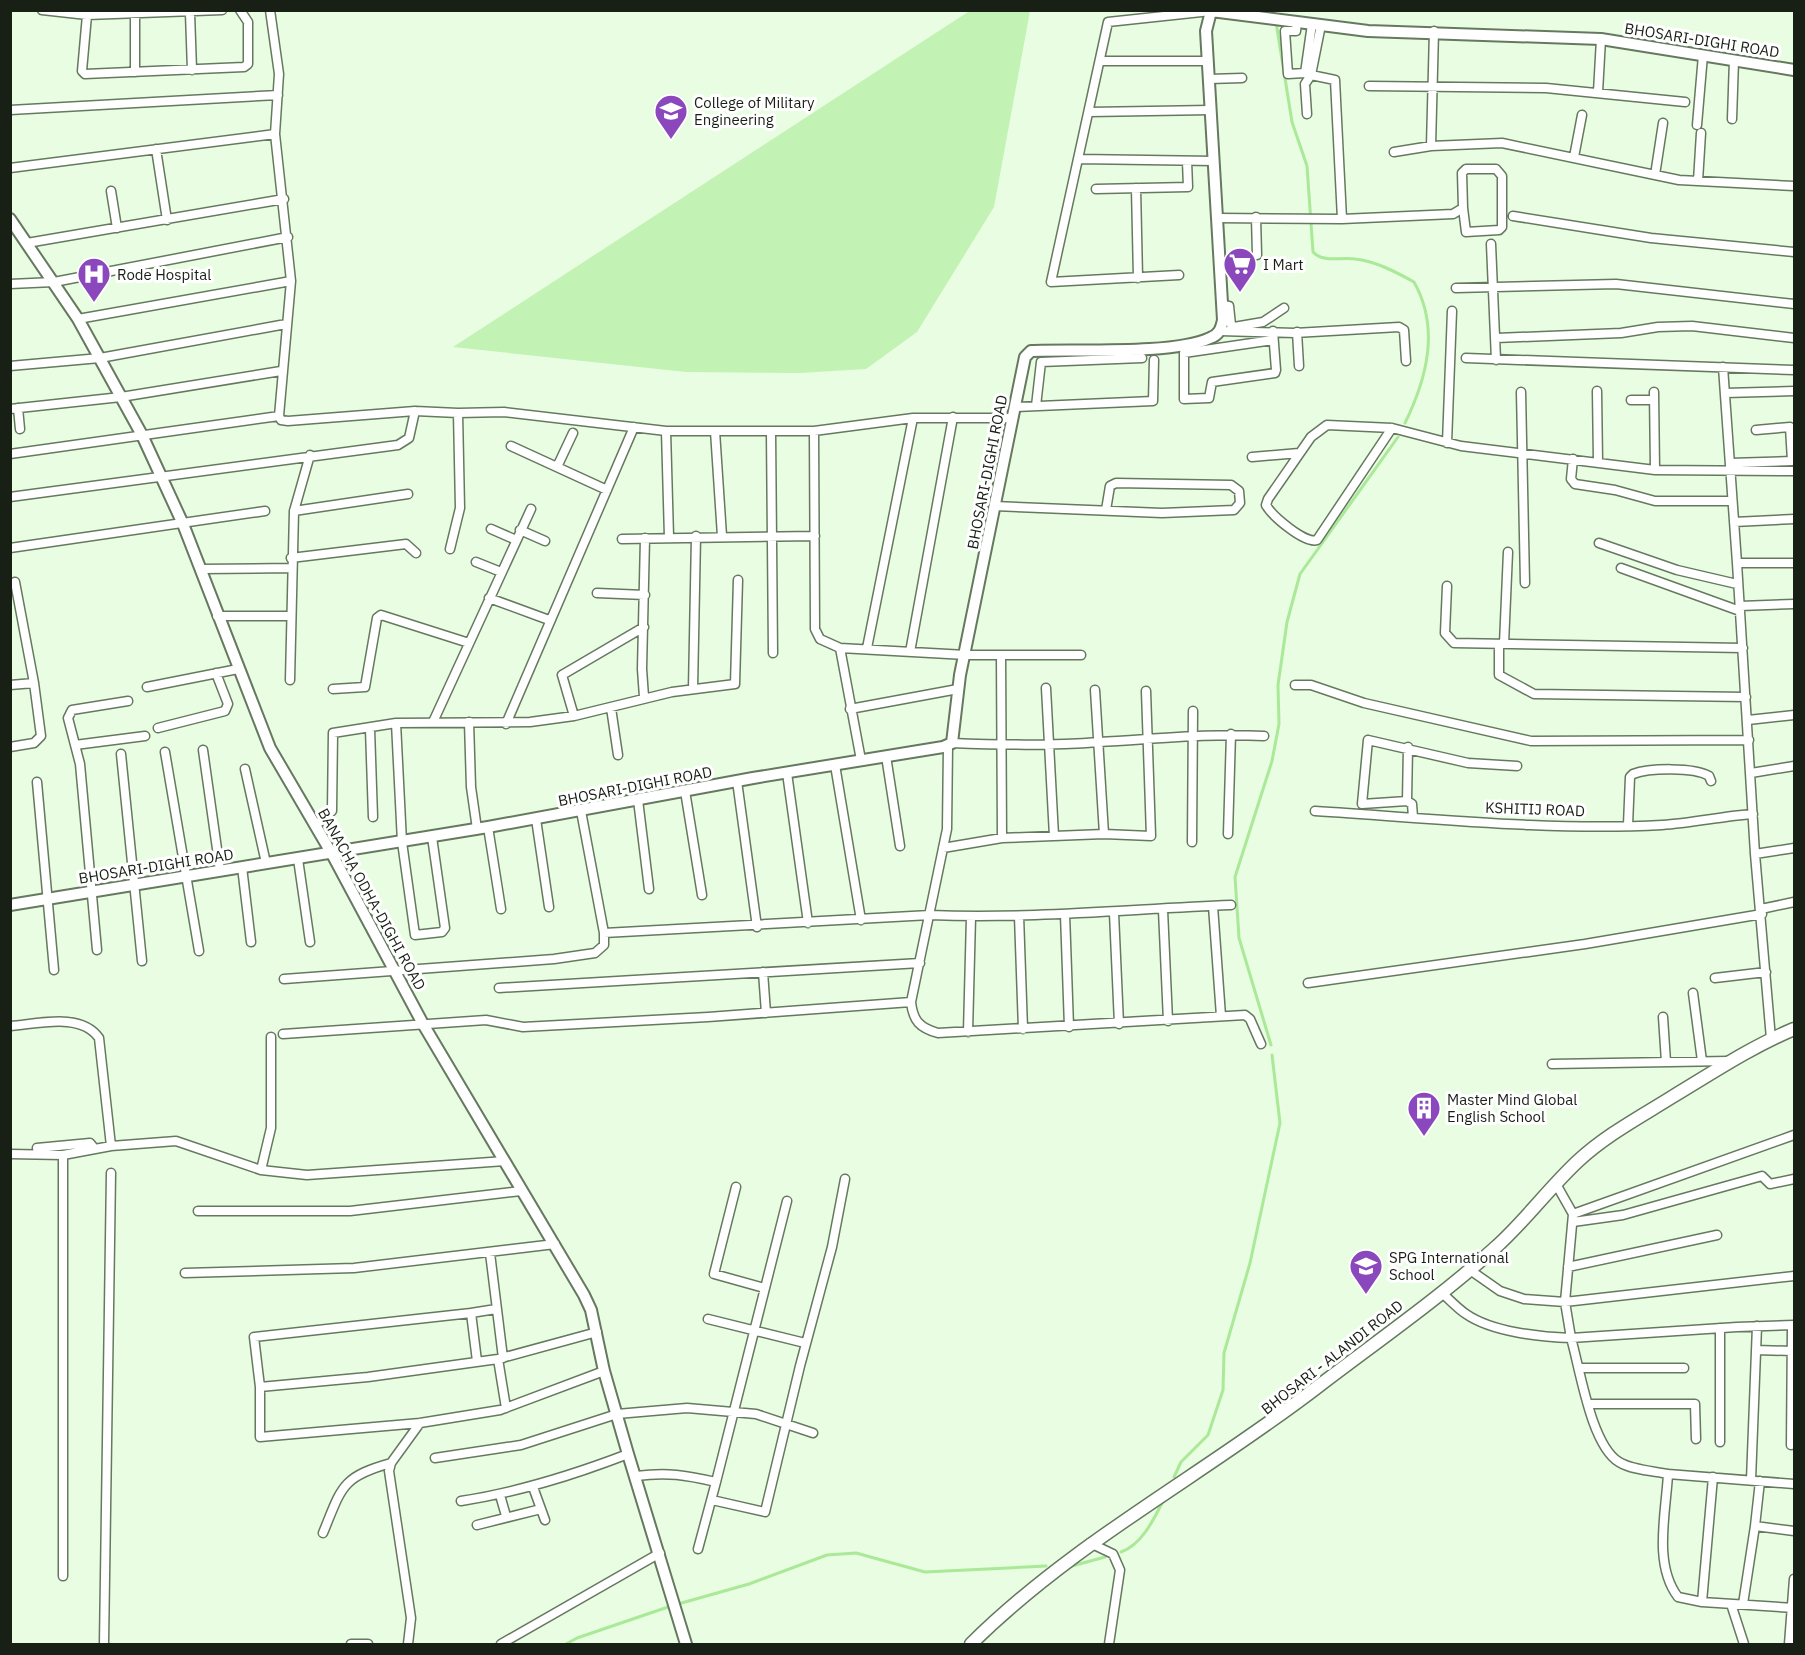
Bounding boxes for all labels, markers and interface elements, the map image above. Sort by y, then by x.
street label: BHOSARI-DIGHI ROAD [1623,18,1781,62]
school or university icon: College of Military Engineering [653,93,689,140]
place label: College of Military Engineering [694,93,815,129]
supermarket icon: I Mart [1222,246,1258,293]
place label: I Mart [1263,255,1304,274]
hospital icon: Rode Hospital [76,256,112,303]
place label: Rode Hospital [117,265,211,284]
street label: BHOSARI-DIGHI ROAD [963,393,1011,551]
street label: BHOSARI-DIGHI ROAD [556,762,714,810]
street label: KSHITIJ ROAD [1485,798,1585,820]
street label: BANACHA ODHA-DIGHI ROAD [314,805,430,993]
street label: BHOSARI-DIGHI ROAD [77,844,235,888]
building icon: Master Mind Global English School [1406,1090,1442,1137]
place label: Master Mind Global English School [1447,1090,1577,1126]
school or university icon: SPG International School [1348,1248,1384,1295]
place label: SPG International School [1389,1248,1509,1284]
street label: BHOSARI - ALANDI ROAD [1257,1296,1407,1418]

